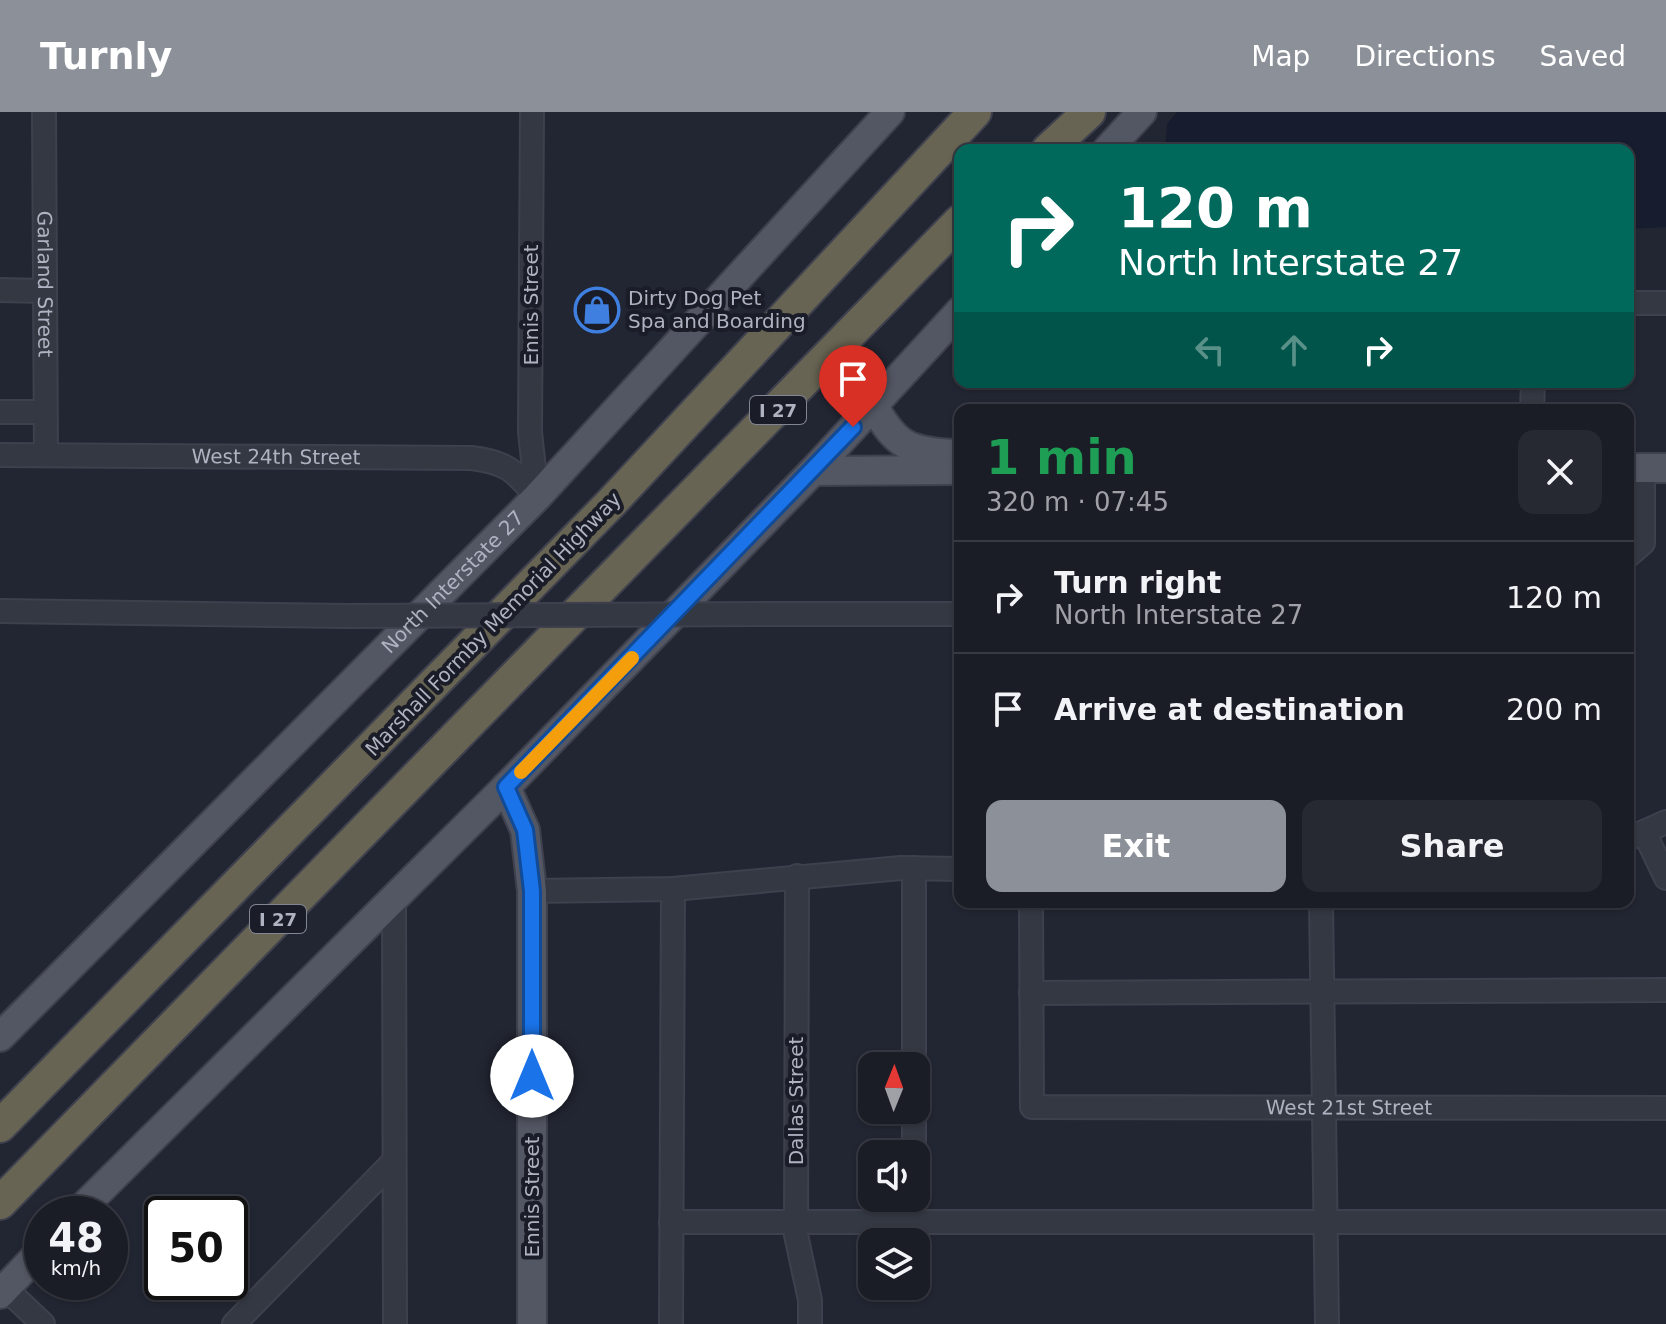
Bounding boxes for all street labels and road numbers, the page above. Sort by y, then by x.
street label: Garland Street [33,211,57,357]
street label: Ennis Street [519,244,543,366]
road number: I 27 [750,396,806,424]
street label: West 24th Street [192,444,361,469]
street label: Marshall Formby Memorial Highway [360,487,626,761]
street label: North Interstate 27 [377,505,529,658]
road number: I 27 [250,905,306,933]
street label: Dallas Street [784,1037,808,1165]
street label: West 21st Street [1266,1095,1432,1120]
street label: Ennis Street [520,1136,544,1258]

